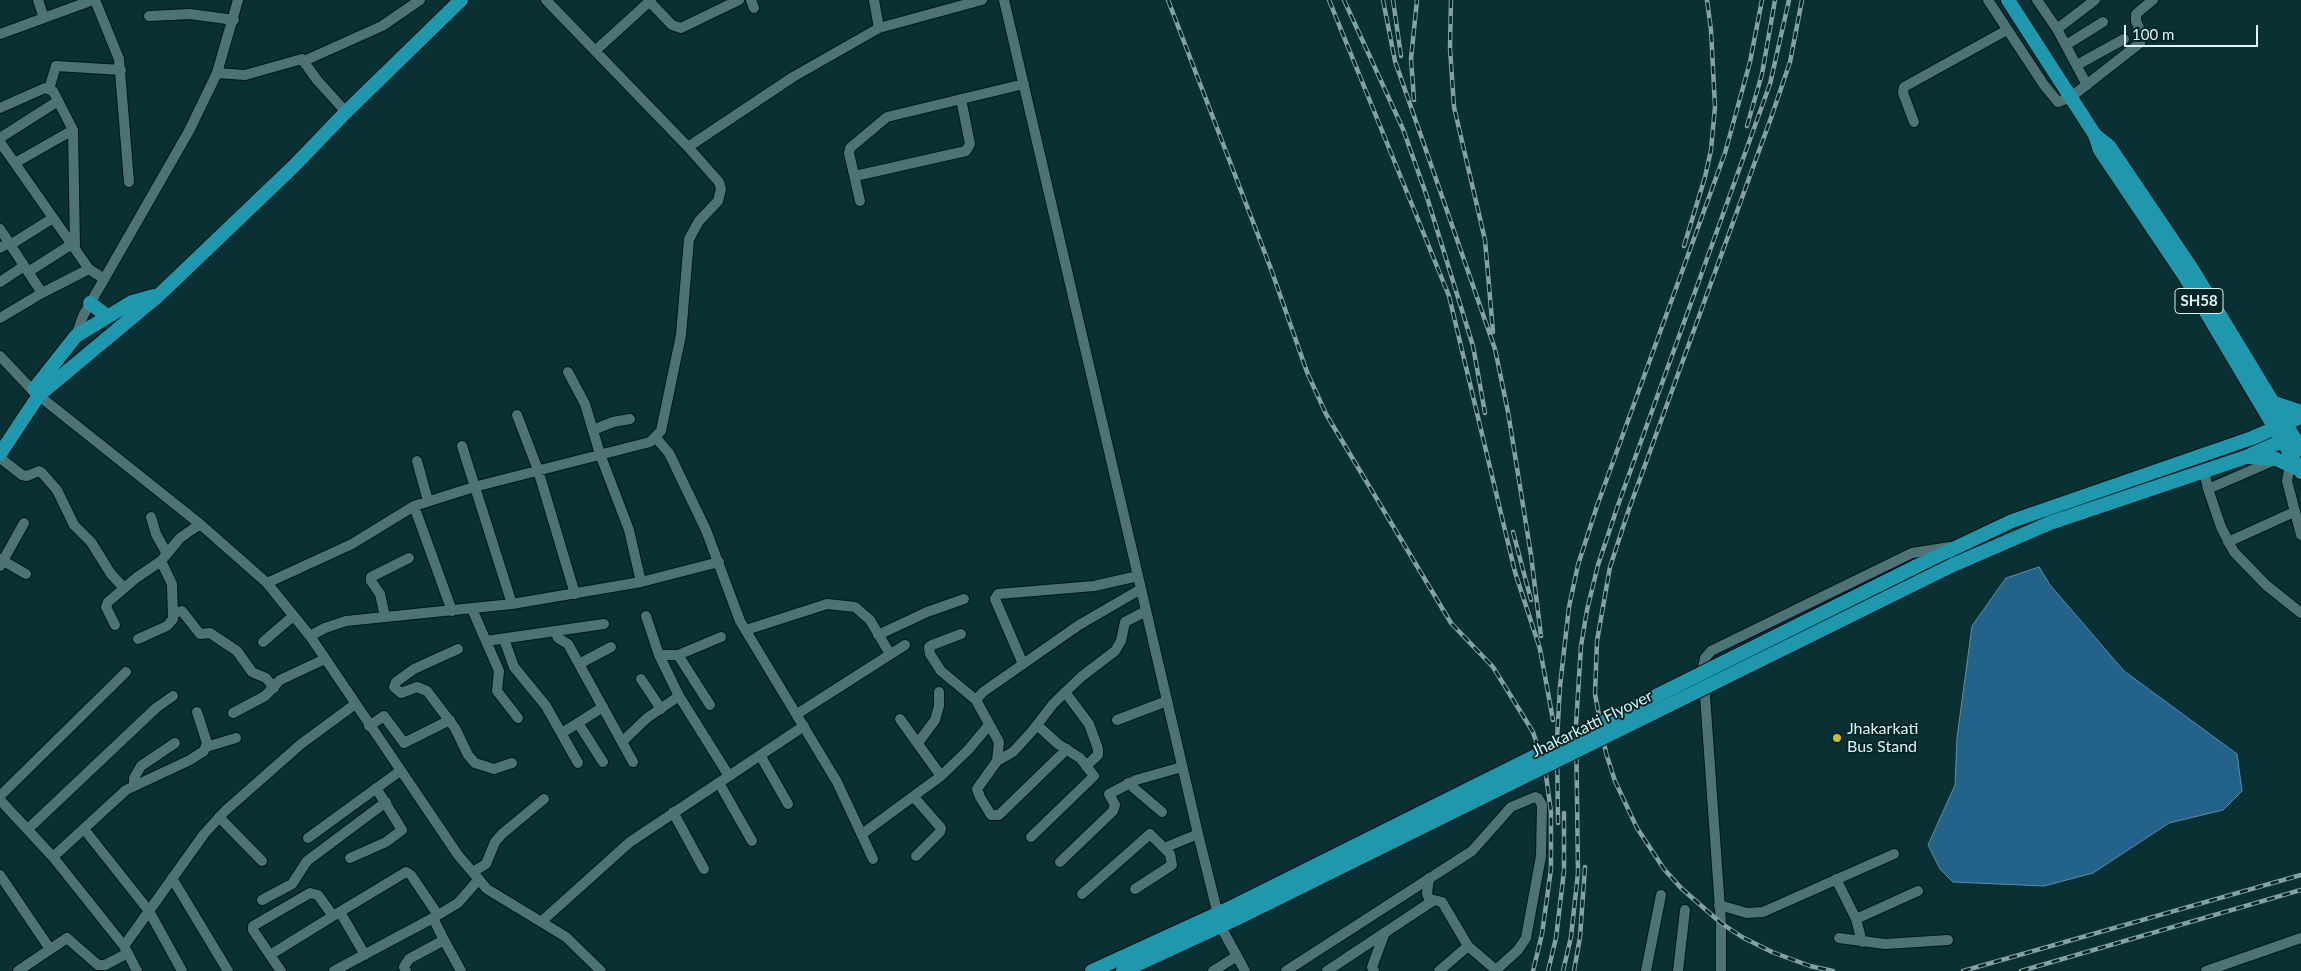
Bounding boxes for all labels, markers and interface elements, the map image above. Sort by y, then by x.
scale bar [2126,15,2260,47]
text: 100 m [2132,25,2174,43]
road number: SH58 [2175,288,2223,314]
street label: Jhakarkatti Flyover [1528,686,1656,762]
place label: Jhakarkati Bus Stand [1847,719,1918,757]
marker: Jhakarkati Bus Stand [1831,732,1843,744]

